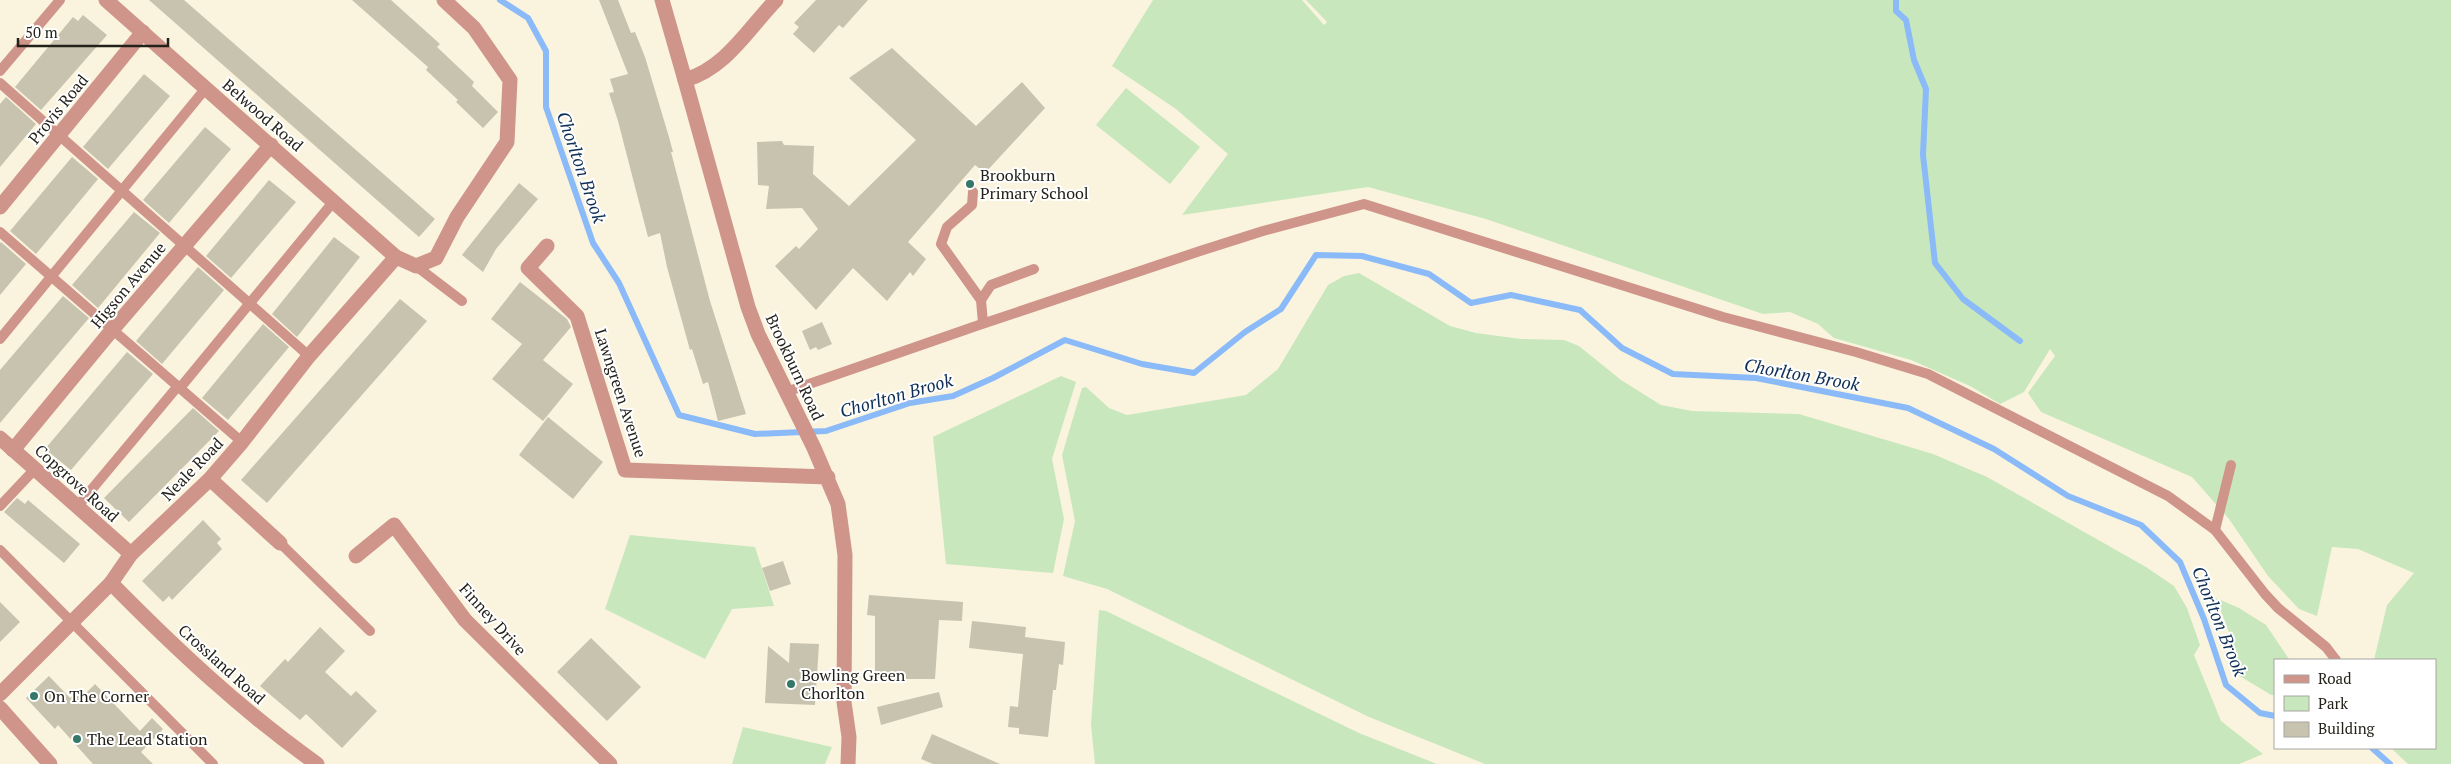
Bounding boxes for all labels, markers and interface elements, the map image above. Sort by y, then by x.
scale bar [18,15,168,47]
text: 50 m [25,22,58,42]
street label: Provis Road [23,69,93,148]
street label: Belwood Road [218,74,308,156]
water label: Chorlton Brook [552,108,612,226]
place label: Brookburn Primary School [980,164,1089,204]
marker: Brookburn Primary School [964,178,976,190]
street label: Higson Avenue [85,237,171,333]
street label: Brookburn Road [761,310,829,424]
street label: Lawngreen Avenue [590,326,652,460]
water label: Chorlton Brook [1742,352,1862,396]
water label: Chorlton Brook [837,367,956,423]
street label: Neale Road [156,432,228,506]
street label: Copgrove Road [30,439,124,527]
water label: Chorlton Brook [2187,562,2253,680]
street label: Finney Drive [455,578,531,660]
street label: Crossland Road [174,619,270,709]
legend [2274,659,2436,749]
place label: Bowling Green Chorlton [801,664,906,704]
text: Road [2318,668,2351,688]
marker: Bowling Green Chorlton [785,678,797,690]
place label: On The Corner [44,685,150,707]
marker: On The Corner [28,690,40,702]
text: Park [2318,693,2348,713]
text: Building [2318,718,2376,738]
place label: The Lead Station [87,728,208,750]
marker: The Lead Station [71,733,83,745]

